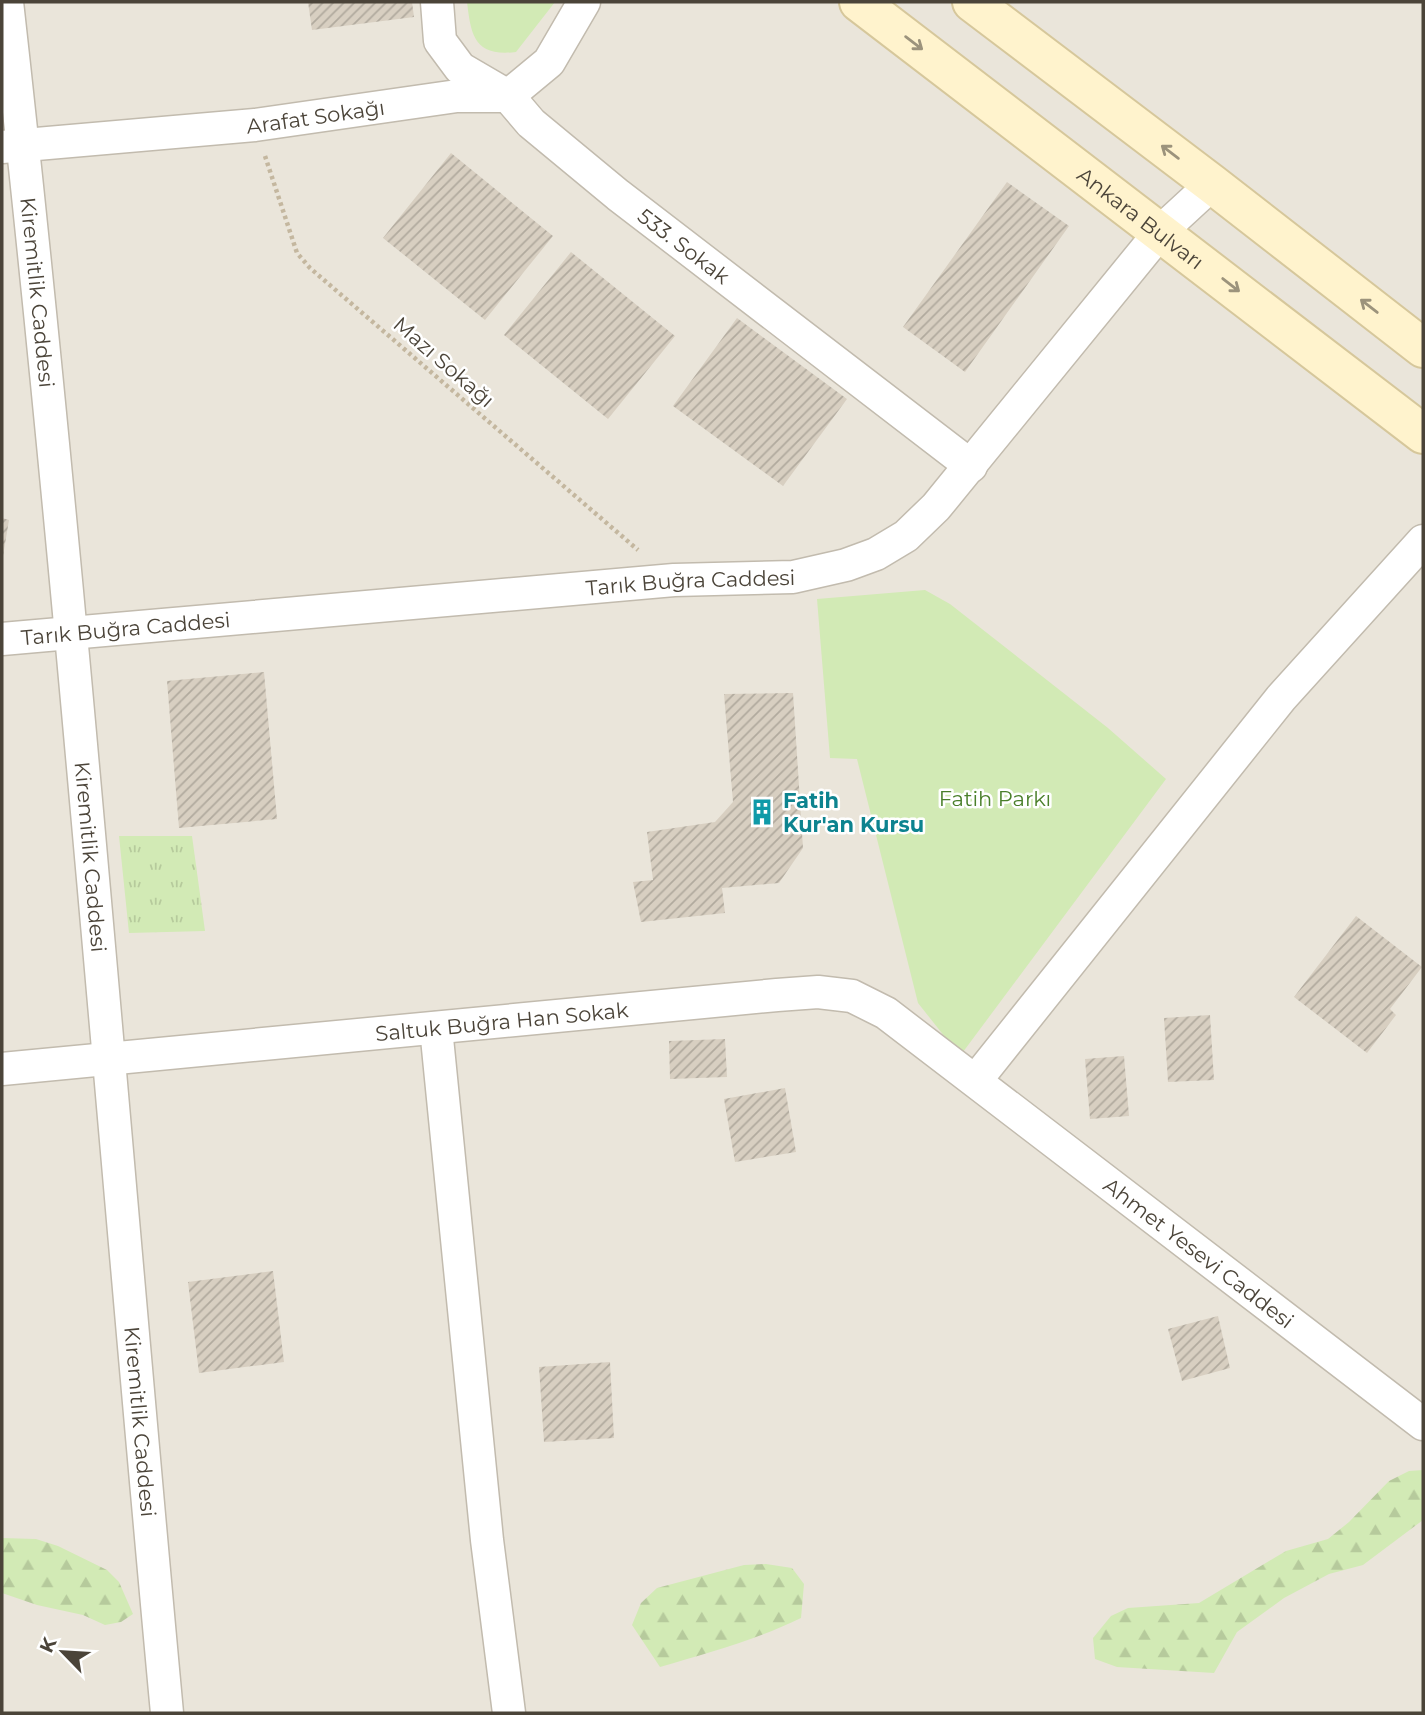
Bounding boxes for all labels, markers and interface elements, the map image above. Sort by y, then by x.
one-way arrow [904,36,922,51]
street label: Arafat Sokağı [245,94,386,138]
one-way arrow [1161,145,1180,159]
street label: Ankara Bulvarı [1073,162,1209,274]
street label: Kiremitlik Caddesi [16,196,60,389]
street label: 533. Sokak [633,203,735,289]
one-way arrow [1221,278,1240,293]
one-way arrow [1361,299,1379,314]
street label: Mazı Sokağı [389,312,499,412]
street label: Tarık Buğra Caddesi [585,564,796,600]
street label: Tarık Buğra Caddesi [20,607,231,650]
street label: Kiremitlik Caddesi [70,760,112,953]
park label: Fatih Parkı [939,786,1051,811]
place label: Fatih Kur'an Kursu [783,788,924,837]
building icon: Fatih Kur'an Kursu [747,797,777,827]
street label: Saltuk Buğra Han Sokak [374,997,630,1046]
street label: Ahmet Yesevi Caddesi [1099,1172,1299,1333]
street label: Kiremitlik Caddesi [120,1325,162,1518]
north arrow [28,1617,98,1687]
text: K [35,1633,62,1656]

